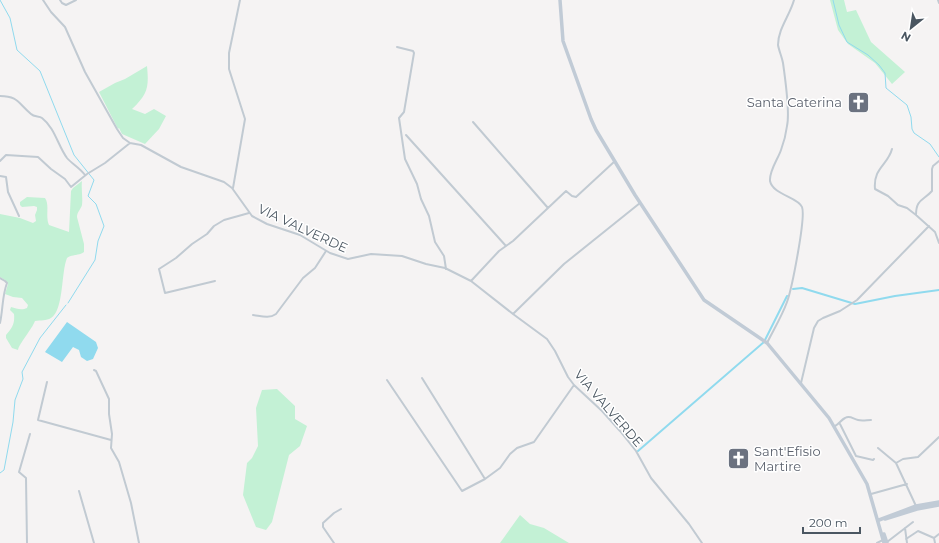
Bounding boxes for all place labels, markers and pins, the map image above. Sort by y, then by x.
church icon: Santa Caterina [845,89,871,115]
place label: Santa Caterina [747,94,842,110]
place label: Sant'Efisio Martire [754,443,821,474]
church icon: Sant'Efisio Martire [726,445,752,471]

